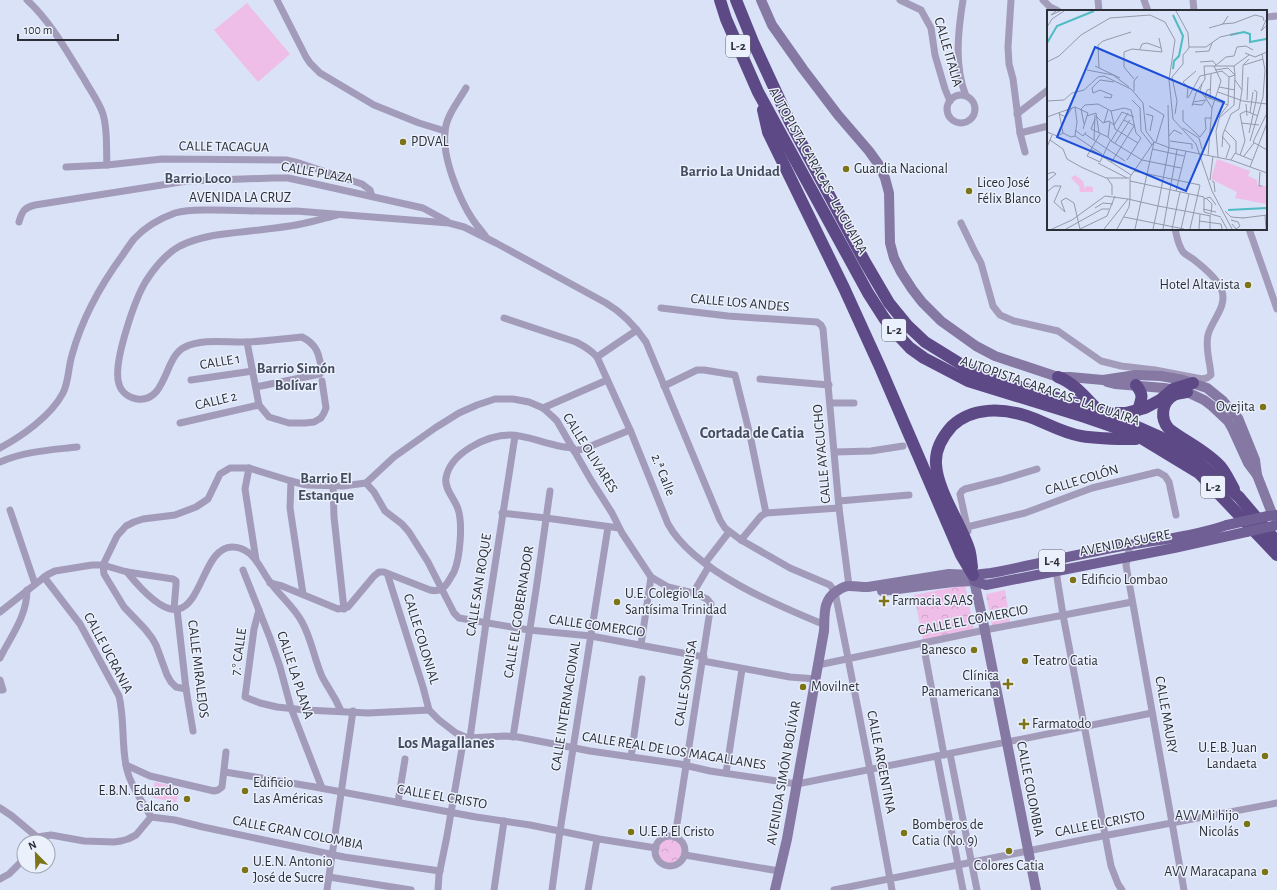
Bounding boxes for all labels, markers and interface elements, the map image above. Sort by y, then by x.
inset map [1047,10,1267,230]
scale bar [18,16,118,42]
street label: CALLE ITALIA [931,16,965,88]
text: 100 m [24,24,52,36]
road number: L-2 [726,35,750,57]
street label: AUTOPISTA CARACAS - LA GUAIRA [766,85,870,257]
place label: PDVAL [411,135,449,149]
marker: PDVAL [398,137,408,147]
street label: CALLE TACAGUA [179,139,269,155]
street label: CALLE PLAZA [280,160,354,186]
place label: Guardia Nacional [854,162,948,176]
district label: Barrio La Unidad [680,164,780,179]
marker: Guardia Nacional [841,164,851,174]
district label: Barrio Loco [165,171,231,186]
place label: Liceo José Félix Blanco [977,176,1041,206]
marker: Liceo José Félix Blanco [964,186,974,196]
street label: AVENIDA LA CRUZ [189,191,291,205]
place label: Hotel Altavista [1160,278,1241,292]
marker: Hotel Altavista [1243,280,1253,290]
street label: CALLE LOS ANDES [690,292,790,314]
road number: L-2 [882,319,906,341]
street label: CALLE 1 [199,352,241,372]
street label: AUTOPISTA CARACAS - LA GUAIRA [959,354,1141,428]
district label: Barrio Simón Bolívar [257,361,335,393]
street label: CALLE 2 [194,389,238,413]
place label: Ovejita [1216,400,1256,414]
marker: Ovejita [1258,402,1268,412]
street label: CALLE AYACUCHO [811,404,833,504]
street label: CALLE OLIVARES [560,411,620,495]
district label: Cortada de Catia [700,425,805,441]
street label: 2.ª Calle [648,452,678,498]
street label: CALLE COLÓN [1043,459,1120,498]
district label: Barrio El Estanque [298,471,354,503]
road number: L-2 [1201,476,1225,498]
street label: AVENIDA SUCRE [1078,527,1172,559]
street label: CALLE SAN ROQUE [464,532,494,637]
street label: CALLE EL GOBERNADOR [502,545,536,679]
road number: L-4 [1039,550,1065,572]
place label: Edificio Lombao [1081,573,1168,587]
marker: Edificio Lombao [1068,575,1078,585]
place label: U.E. Colegio La Santísima Trinidad [625,587,727,617]
street label: CALLE COLONIAL [401,592,441,686]
place label: Farmacia SAAS [892,594,973,608]
marker: Farmacia SAAS [879,596,889,606]
marker: U.E. Colegio La Santísima Trinidad [612,597,622,607]
street label: CALLE EL COMERCIO [917,602,1030,638]
street label: CALLE UCRANIA [81,610,135,696]
street label: CALLE COMERCIO [548,612,646,640]
street label: CALLE MIRALEJOS [185,619,211,719]
street label: 7.° CALLE [229,627,249,677]
street label: CALLE LA PLANA [274,629,316,721]
street label: CALLE SONRISA [672,639,700,727]
street label: CALLE INTERNACIONAL [549,640,583,772]
place label: Banesco [921,643,966,657]
marker: Banesco [969,645,979,655]
place label: Teatro Catia [1033,654,1099,668]
marker: Teatro Catia [1020,656,1030,666]
place label: Clínica Panamericana [921,669,1000,699]
street label: CALLE MAURY [1152,675,1180,755]
marker: Clínica Panamericana [1002,678,1014,690]
place label: Movilnet [811,680,860,694]
marker: Movilnet [798,682,808,692]
street label: AVENIDA SIMÓN BOLÍVAR [761,699,804,846]
street label: CALLE ARGENTINA [864,709,898,815]
place label: Farmatodo [1032,717,1092,731]
marker: Farmatodo [1019,719,1029,729]
street label: CALLE REAL DE LOS MAGALLANES [581,730,767,772]
district label: Los Magallanes [397,735,495,751]
street label: CALLE COLOMBIA [1014,740,1046,838]
place label: U.E.B. Juan Landaeta [1198,741,1258,771]
marker: U.E.B. Juan Landaeta [1260,751,1270,761]
place label: Edificio Las Américas [253,776,323,806]
street label: CALLE EL CRISTO [396,782,488,812]
place label: E.B.N. Eduardo Calcaño [99,784,179,814]
marker: Edificio Las Américas [240,786,250,796]
marker: E.B.N. Eduardo Calcaño [182,794,192,804]
street label: CALLE EL CRISTO [1054,808,1146,840]
place label: AVV Mi hijo Nicolás [1175,809,1239,839]
street label: CALLE GRAN COLOMBIA [231,813,365,853]
place label: Bomberos de Catia (No. 9) [912,818,984,848]
marker: AVV Mi hijo Nicolás [1242,819,1252,829]
place label: U.E.P. El Cristo [639,825,714,839]
marker: U.E.P. El Cristo [626,827,636,837]
marker: Bomberos de Catia (No. 9) [899,828,909,838]
north arrow [16,834,56,874]
text: N [27,839,38,852]
marker: Colores Catia [1004,846,1014,856]
place label: U.E.N. Antonio José de Sucre [253,855,333,885]
place label: Colores Catia [974,859,1045,873]
marker: U.E.N. Antonio José de Sucre [240,865,250,875]
place label: AVV Maracapana [1164,865,1258,879]
marker: AVV Maracapana [1260,867,1270,877]

